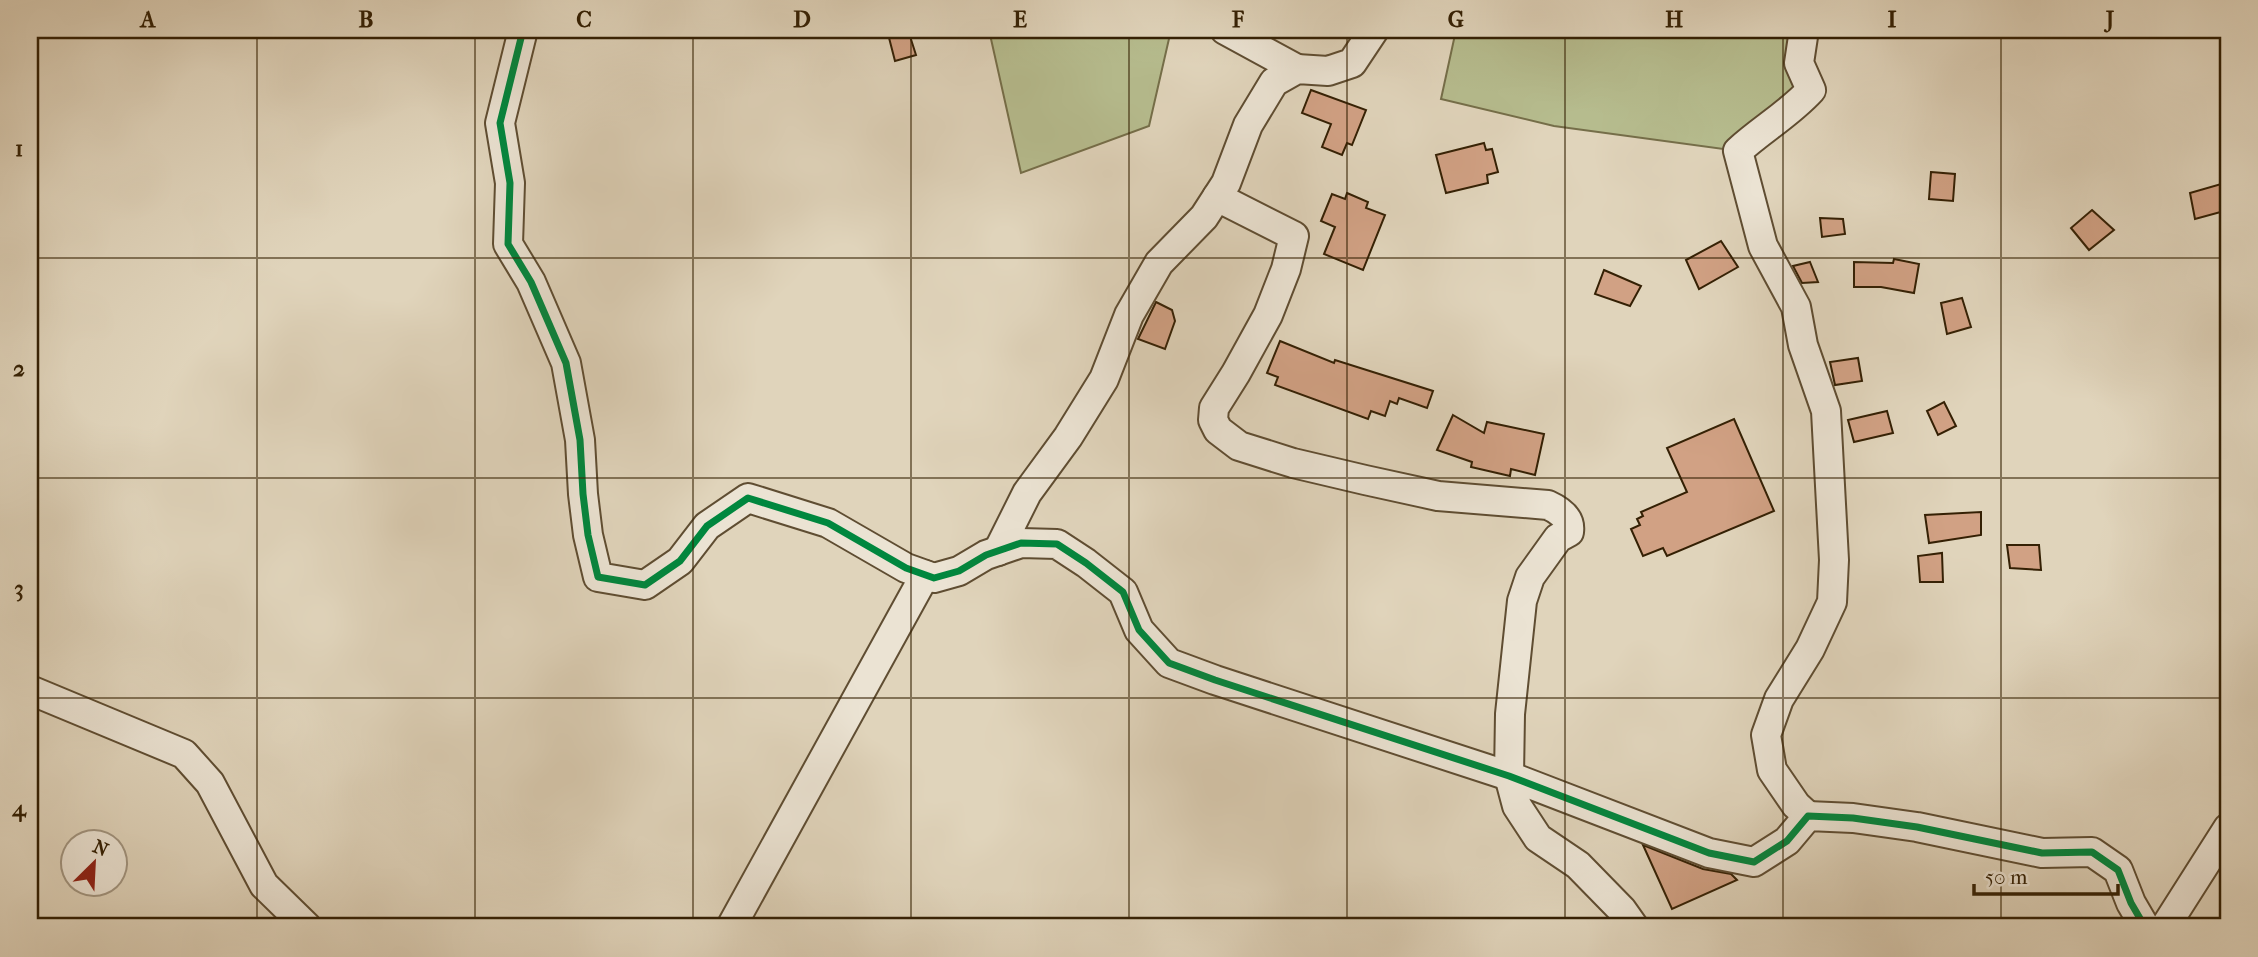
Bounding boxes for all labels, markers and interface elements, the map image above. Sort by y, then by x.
text: A [139,6,157,33]
text: B [359,6,374,33]
text: C [576,6,592,33]
text: D [793,6,811,33]
text: E [1013,6,1027,33]
text: F [1231,6,1245,33]
text: G [1448,6,1464,33]
text: H [1665,6,1683,33]
text: I [1888,6,1897,33]
text: J [2104,6,2115,33]
text: 1 [15,135,23,162]
text: 2 [13,355,25,382]
text: 3 [14,575,24,602]
text: 4 [11,795,27,822]
north arrow [60,828,130,898]
text: N [89,835,112,862]
scale bar [1974,852,2118,896]
text: 50 m [1985,865,2028,889]

